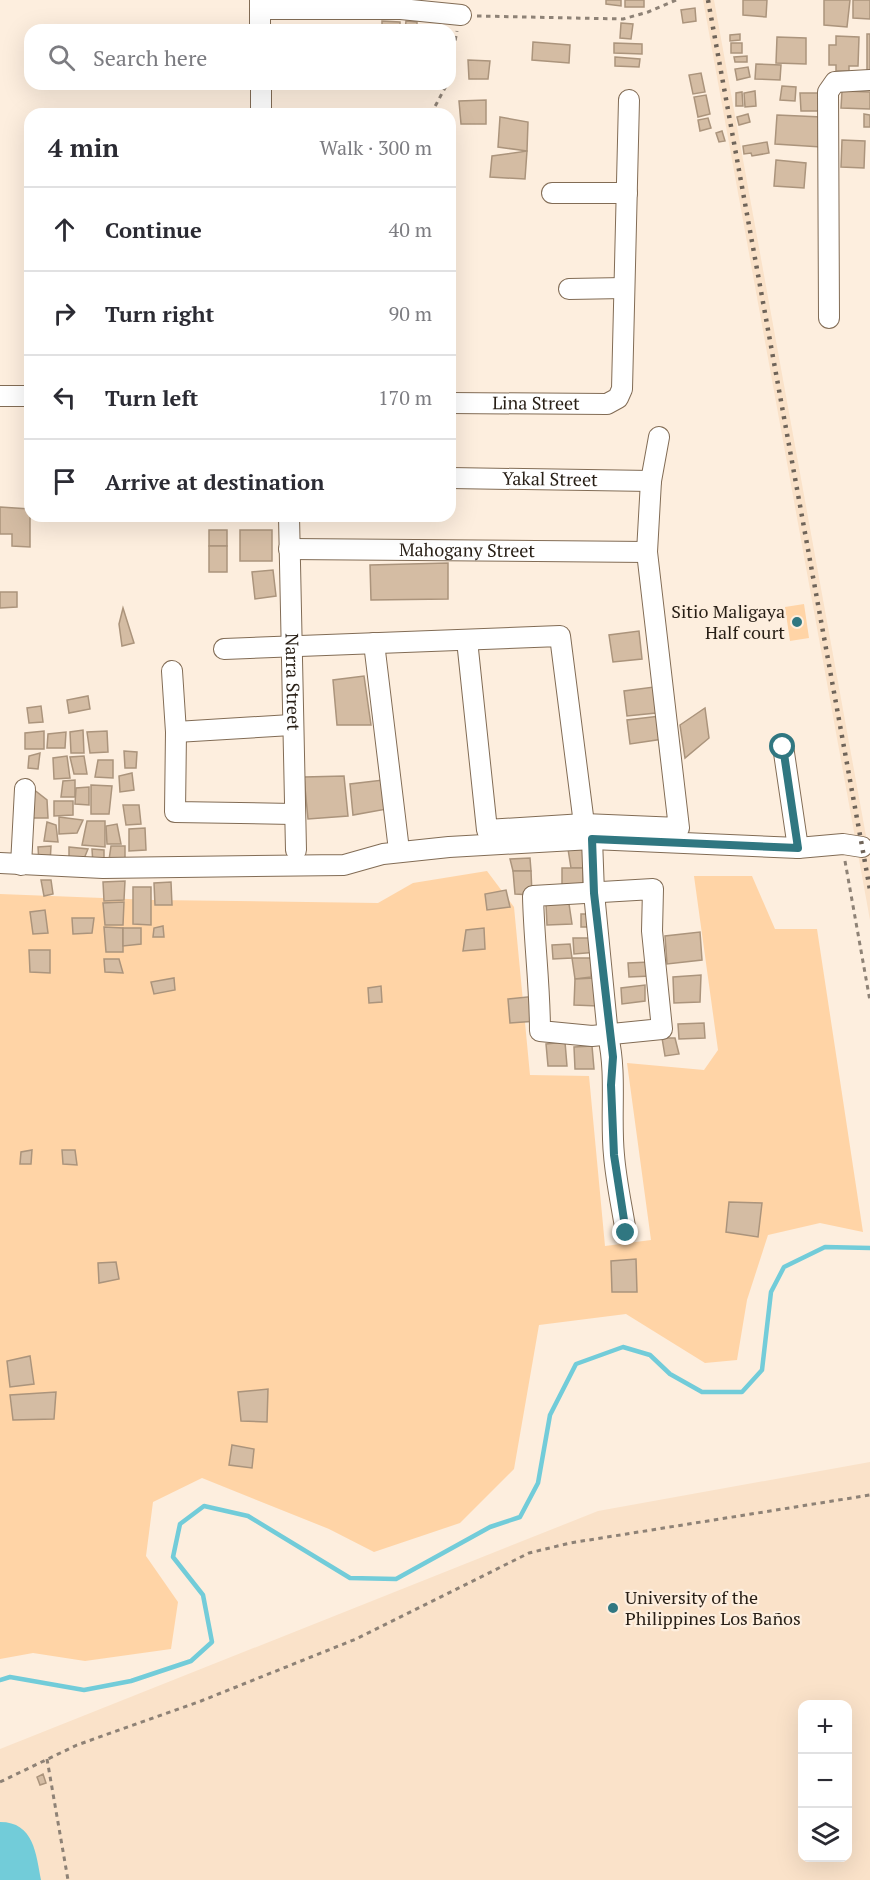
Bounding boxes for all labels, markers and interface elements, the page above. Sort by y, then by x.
search box [24,24,456,90]
icon: search [45,41,78,74]
text: Search here [93,43,207,72]
text: 4 min [48,130,119,164]
text: Walk · 300 m [320,134,432,161]
icon: ahead [48,213,81,246]
text: Continue [105,215,202,244]
text: 40 m [389,216,432,243]
icon: right [48,297,81,330]
text: Turn right [105,299,214,328]
text: 90 m [389,300,432,327]
icon: left [48,381,81,414]
text: Turn left [105,383,198,412]
text: 170 m [378,384,432,411]
street label: Lina Street [492,390,580,415]
icon: arrive [48,465,81,498]
street label: Yakal Street [502,466,598,491]
text: Arrive at destination [105,467,324,496]
street label: Mahogany Street [399,537,535,562]
place label: Sitio Maligaya Half court [671,599,785,644]
marker: Sitio Maligaya Half court [790,615,804,629]
street label: Narra Street [280,633,307,731]
route start [769,733,795,759]
route end [612,1219,638,1245]
place label: University of the Philippines Los Baños [625,1585,801,1630]
marker: University of the Philippines Los Baños [606,1601,620,1615]
map controls [798,1700,852,1862]
button: + [798,1700,852,1754]
button: − [798,1754,852,1808]
button: layers [798,1808,852,1862]

